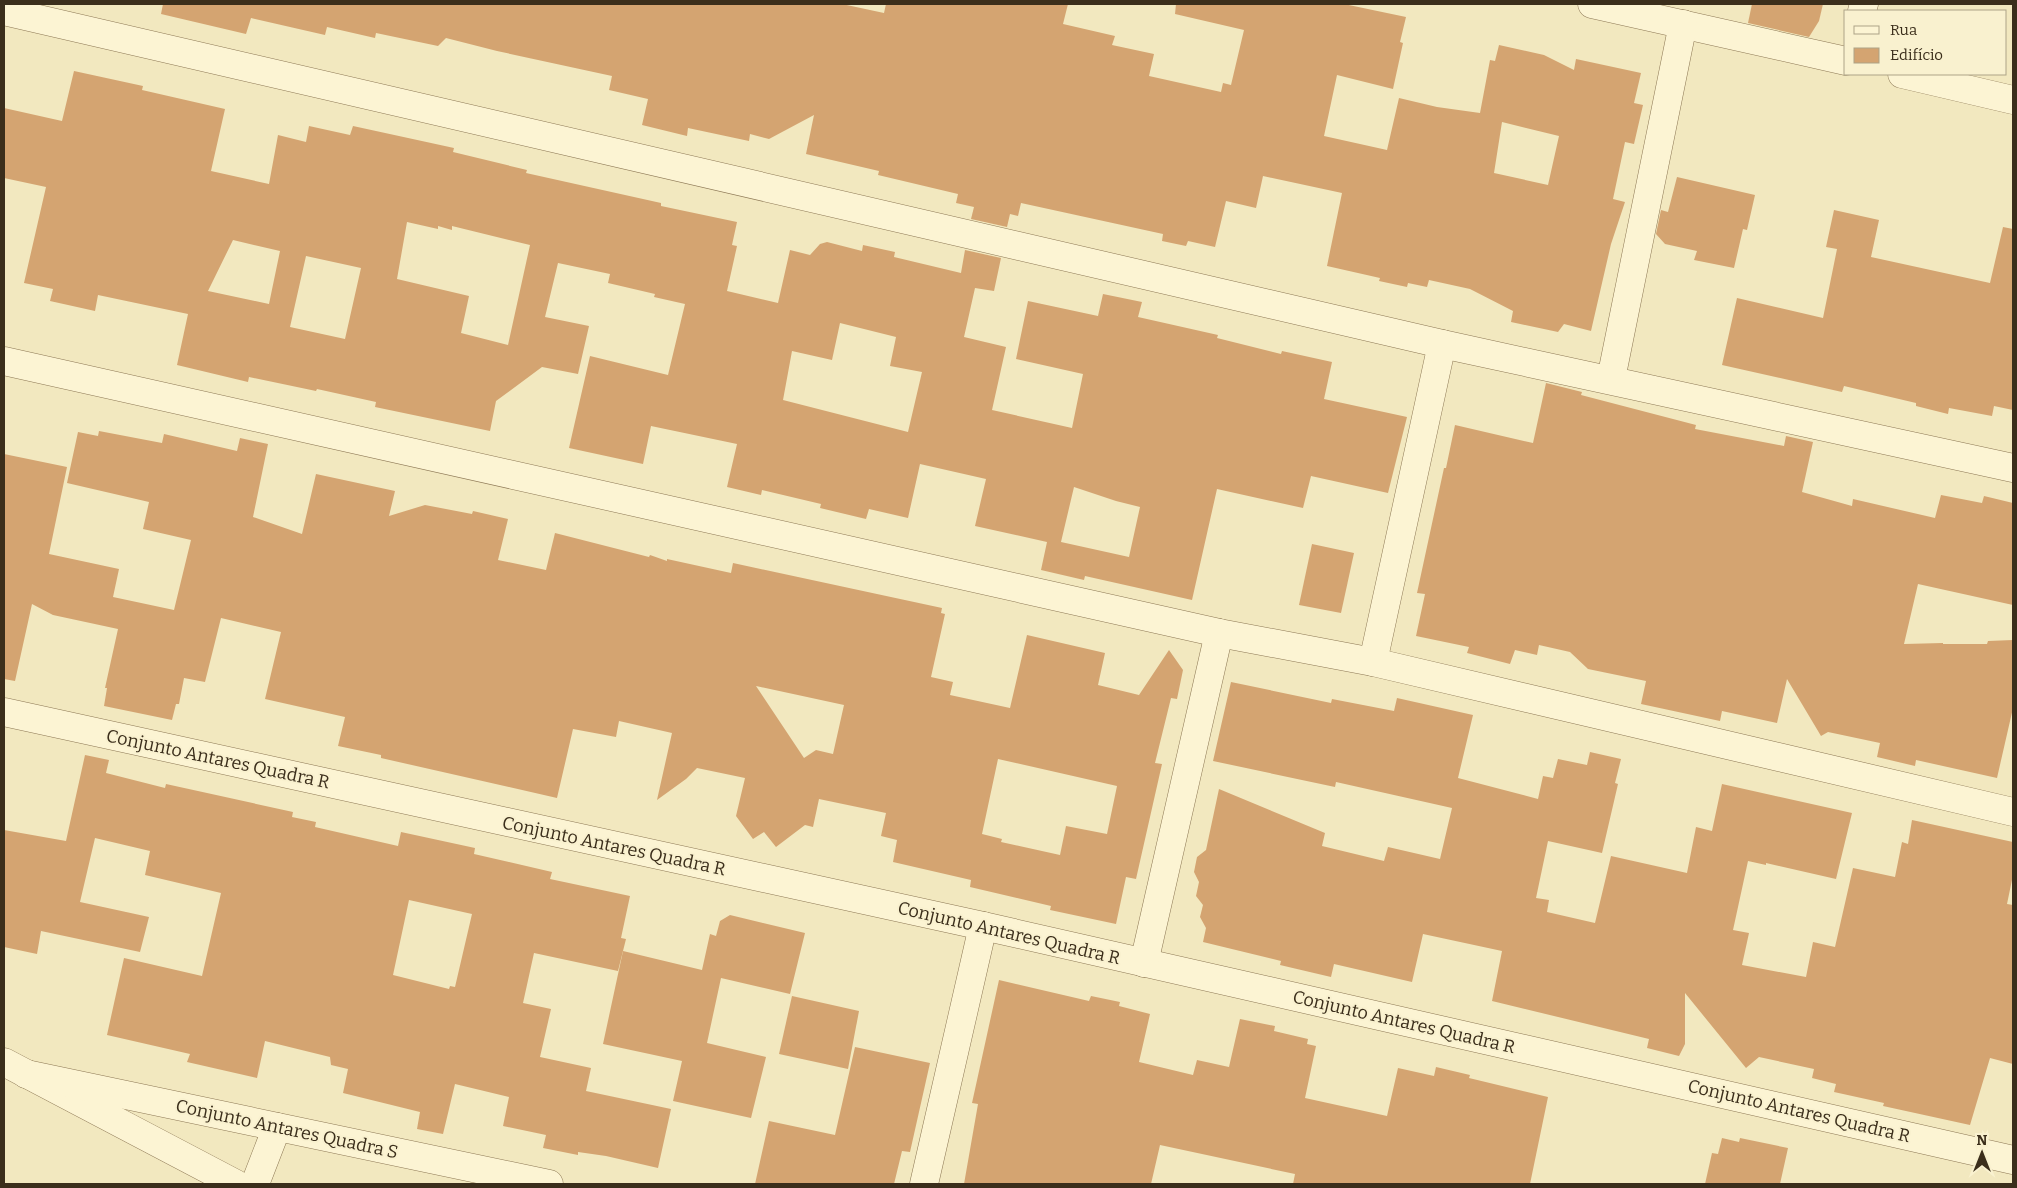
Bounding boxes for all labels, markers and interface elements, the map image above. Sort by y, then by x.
legend [1844,10,2007,75]
text: Rua [1890,21,1917,39]
text: Edifício [1890,46,1943,64]
street label: Conjunto Antares Quadra R [104,725,332,793]
street label: Conjunto Antares Quadra R [500,812,728,880]
street label: Conjunto Antares Quadra R [896,897,1123,969]
street label: Conjunto Antares Quadra R [1291,986,1518,1058]
street label: Conjunto Antares Quadra R [1686,1075,1913,1147]
street label: Conjunto Antares Quadra S [174,1095,400,1163]
north arrow [1957,1128,2007,1178]
text: N [1977,1132,1988,1149]

